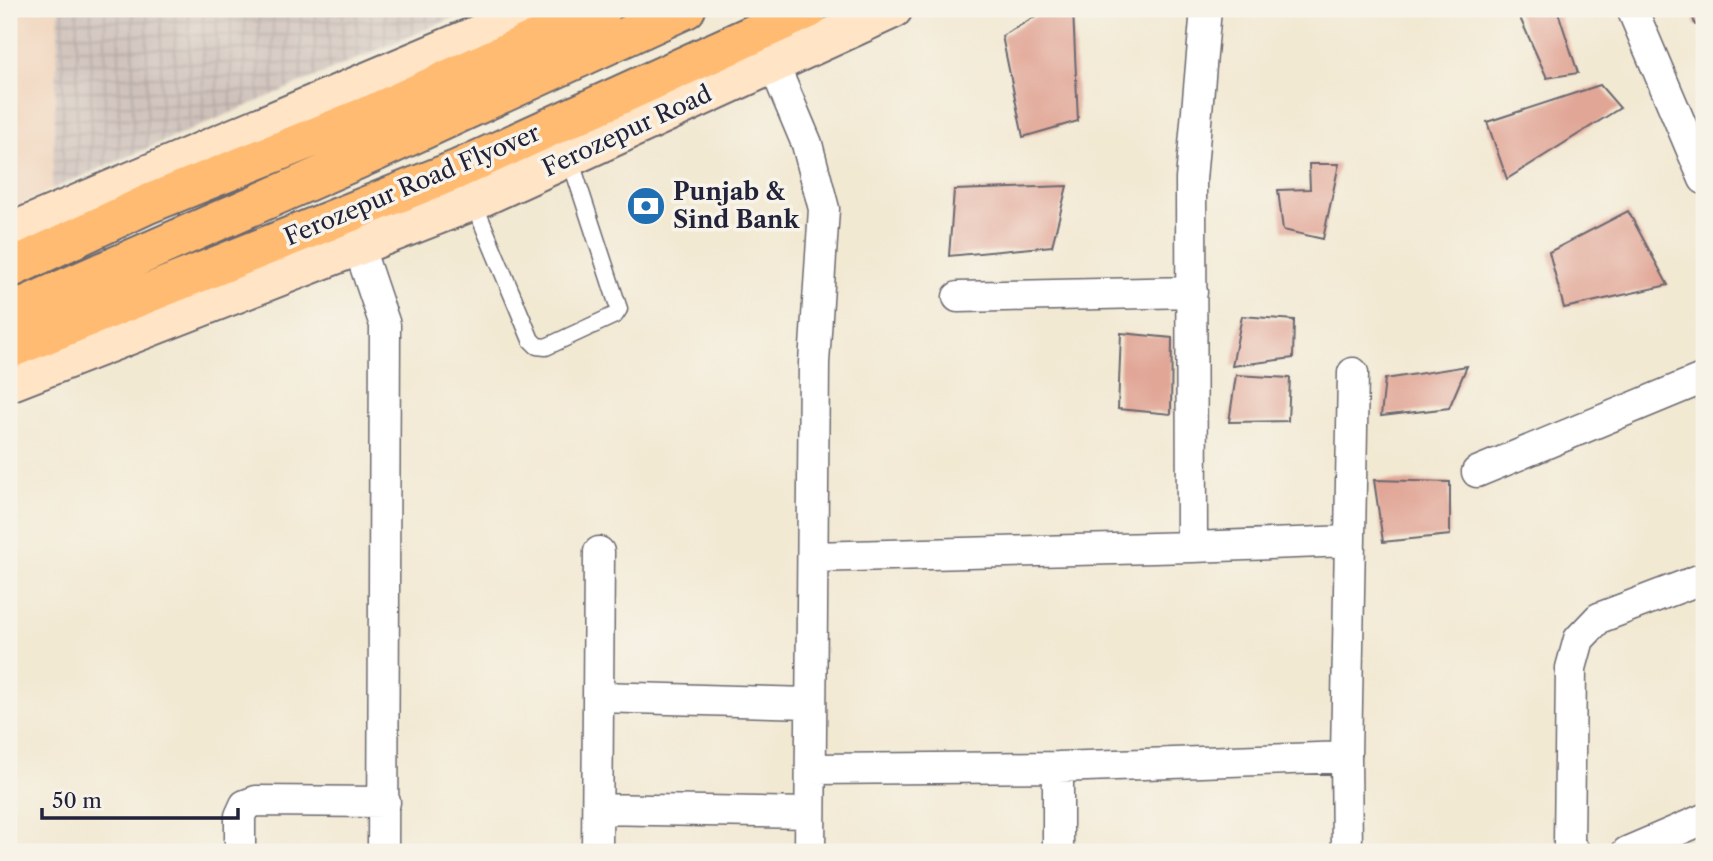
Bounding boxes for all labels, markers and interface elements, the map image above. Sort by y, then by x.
street label: Ferozepur Road [538,79,716,182]
street label: Ferozepur Road Flyover [280,118,544,252]
place label: Punjab & Sind Bank [673,177,801,234]
bank icon: Punjab & Sind Bank [625,185,667,227]
scale bar [42,777,238,821]
text: 50 m [52,788,102,813]

